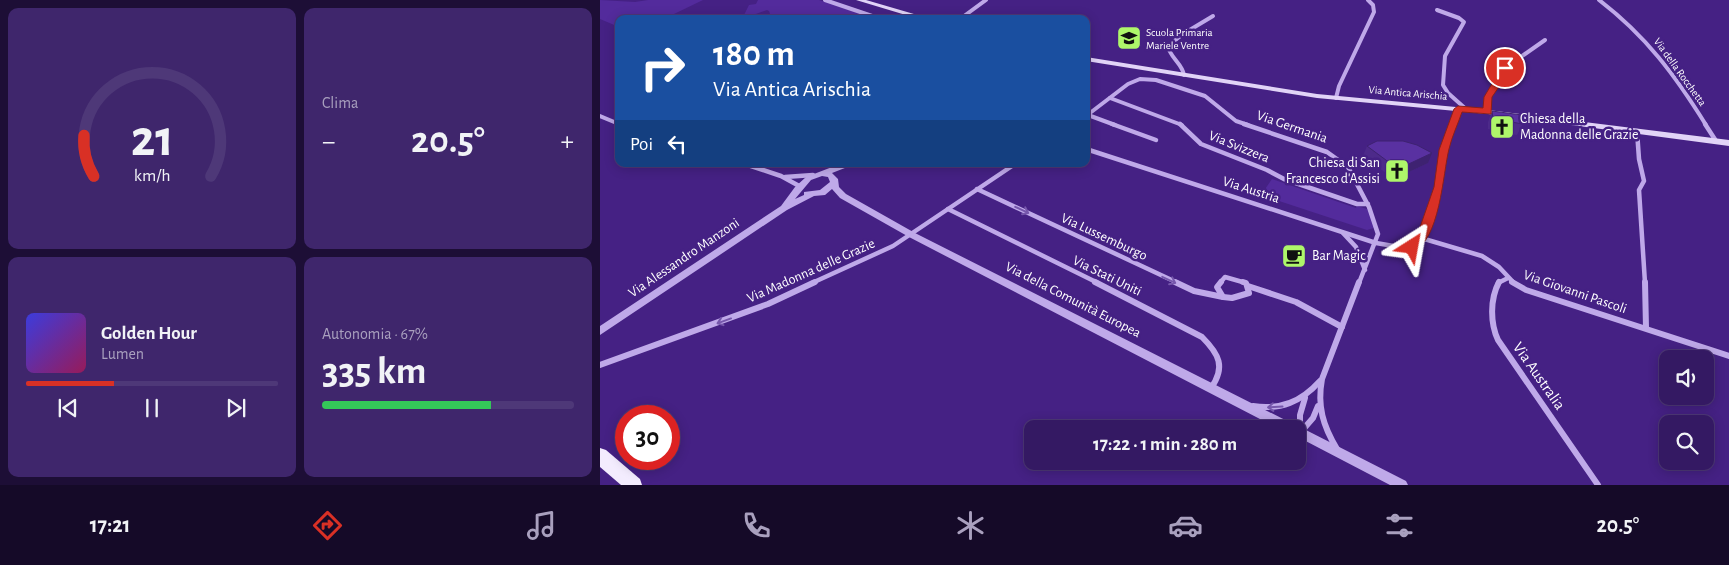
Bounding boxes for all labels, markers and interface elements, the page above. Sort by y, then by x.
school or university icon: Scuola Primaria Mariele Ventre [1116,25,1142,51]
place label: Scuola Primaria Mariele Ventre [1146,27,1213,51]
icon: right [630,35,695,100]
street label: Via della Rocchetta [1652,36,1708,108]
text: 180 m [713,37,795,72]
pin [1484,47,1526,89]
icon: arrive [1491,54,1519,82]
text: Via Antica Arischia [713,78,871,100]
street label: Via Antica Arischia [1368,84,1448,102]
text: Clima [322,95,358,111]
street label: Via Germania [1255,108,1330,146]
place label: Chiesa della Madonna delle Grazie [1520,112,1638,142]
text: 21 [130,113,174,165]
church icon: Chiesa della Madonna delle Grazie [1489,114,1515,140]
text: 20.5° [411,122,485,160]
text: − [322,128,335,156]
text: + [561,128,574,156]
street label: Via Svizzera [1207,128,1272,166]
icon: left [663,130,691,158]
text: Poi [630,135,653,154]
place label: Chiesa di San Francesco d'Assisi [1286,156,1380,186]
church icon: Chiesa di San Francesco d'Assisi [1384,158,1410,184]
text: km/h [134,167,170,185]
street label: Via Austria [1221,174,1282,206]
one-way arrow [1014,205,1029,215]
street label: Via Lussemburgo [1059,211,1149,263]
street label: Via Alessandro Manzoni [626,216,742,300]
position arrow [1385,220,1437,272]
street label: Via Madonna delle Grazie [745,236,877,306]
cafe icon: Bar Magic [1281,243,1307,269]
place label: Bar Magic [1312,249,1366,263]
street label: Via Stati Uniti [1070,253,1144,299]
street label: Via della Comunità Europea [1003,260,1144,341]
street label: Via Giovanni Pascoli [1522,268,1628,316]
one-way arrow [1161,275,1176,285]
one-way arrow [717,317,732,326]
text: Golden Hour [101,324,197,343]
text: Autonomia · 67% [322,326,428,342]
street label: Via Australia [1510,339,1568,413]
text: Lumen [101,346,144,362]
map controls [1659,350,1714,470]
button: sound [1659,350,1714,405]
text: 335 km [322,353,426,391]
icon: previous [54,394,82,422]
icon: pause [138,394,166,422]
icon: next [222,394,250,422]
one-way arrow [1267,402,1283,411]
speed limit sign: 30 [615,405,680,470]
button: search [1659,415,1714,470]
text: 17:22 · 1 min · 280 m [1093,435,1237,454]
icon: directions [310,508,345,543]
icon: music [524,508,559,543]
icon: phone [739,508,774,543]
icon: climate [953,508,988,543]
icon: car [1168,508,1203,543]
icon: filters [1382,508,1417,543]
text: 17:21 [90,514,130,536]
text: 20.5° [1596,514,1639,536]

